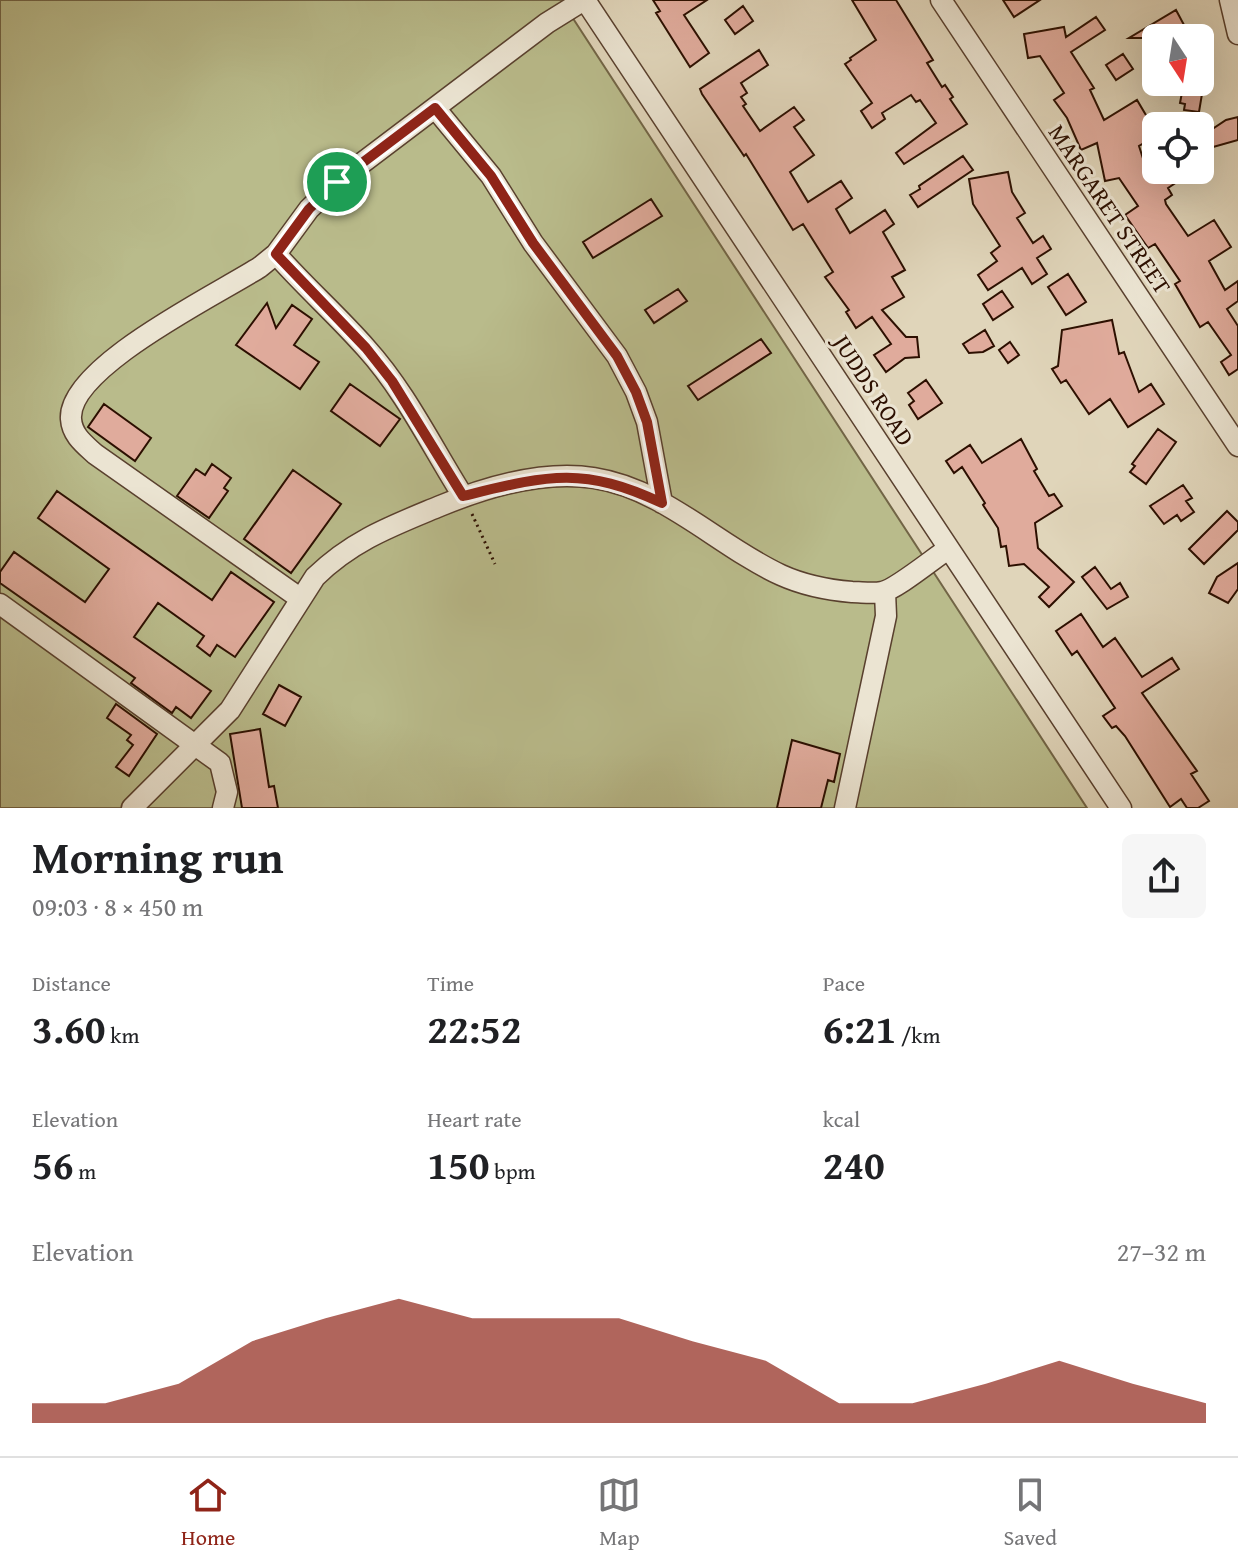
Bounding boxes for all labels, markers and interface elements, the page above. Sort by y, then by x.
north arrow [1142,24,1214,96]
map controls [1142,24,1214,184]
button: locate [1142,112,1214,184]
street label: MARGARET STREET [1040,117,1180,301]
pin [303,148,371,216]
icon: arrive [315,160,359,204]
street label: JUDDS ROAD [823,325,923,453]
text: Morning run [32,825,283,889]
button: share [1122,834,1206,918]
text: 09:03 · 8 × 450 m [32,887,203,926]
text: Distance [32,967,111,999]
text: Time [427,967,474,999]
text: Pace [823,967,865,999]
text: 3.60 [32,999,105,1058]
text: 22:52 [427,999,522,1058]
text: 6:21 [823,999,896,1058]
text: km [105,1019,139,1051]
text: /km [896,1019,941,1051]
text: Elevation [32,1103,118,1135]
text: Heart rate [427,1103,522,1135]
text: kcal [823,1103,860,1135]
text: 56 [32,1135,73,1194]
text: 150 [427,1135,490,1194]
text: 240 [823,1135,885,1194]
text: m [73,1155,96,1187]
text: bpm [490,1155,536,1187]
text: Elevation [32,1232,134,1271]
text: 27–32 m [1117,1232,1206,1271]
tab: Home [181,1473,235,1553]
tab: Map [597,1473,641,1553]
tab: Saved [1004,1473,1057,1553]

